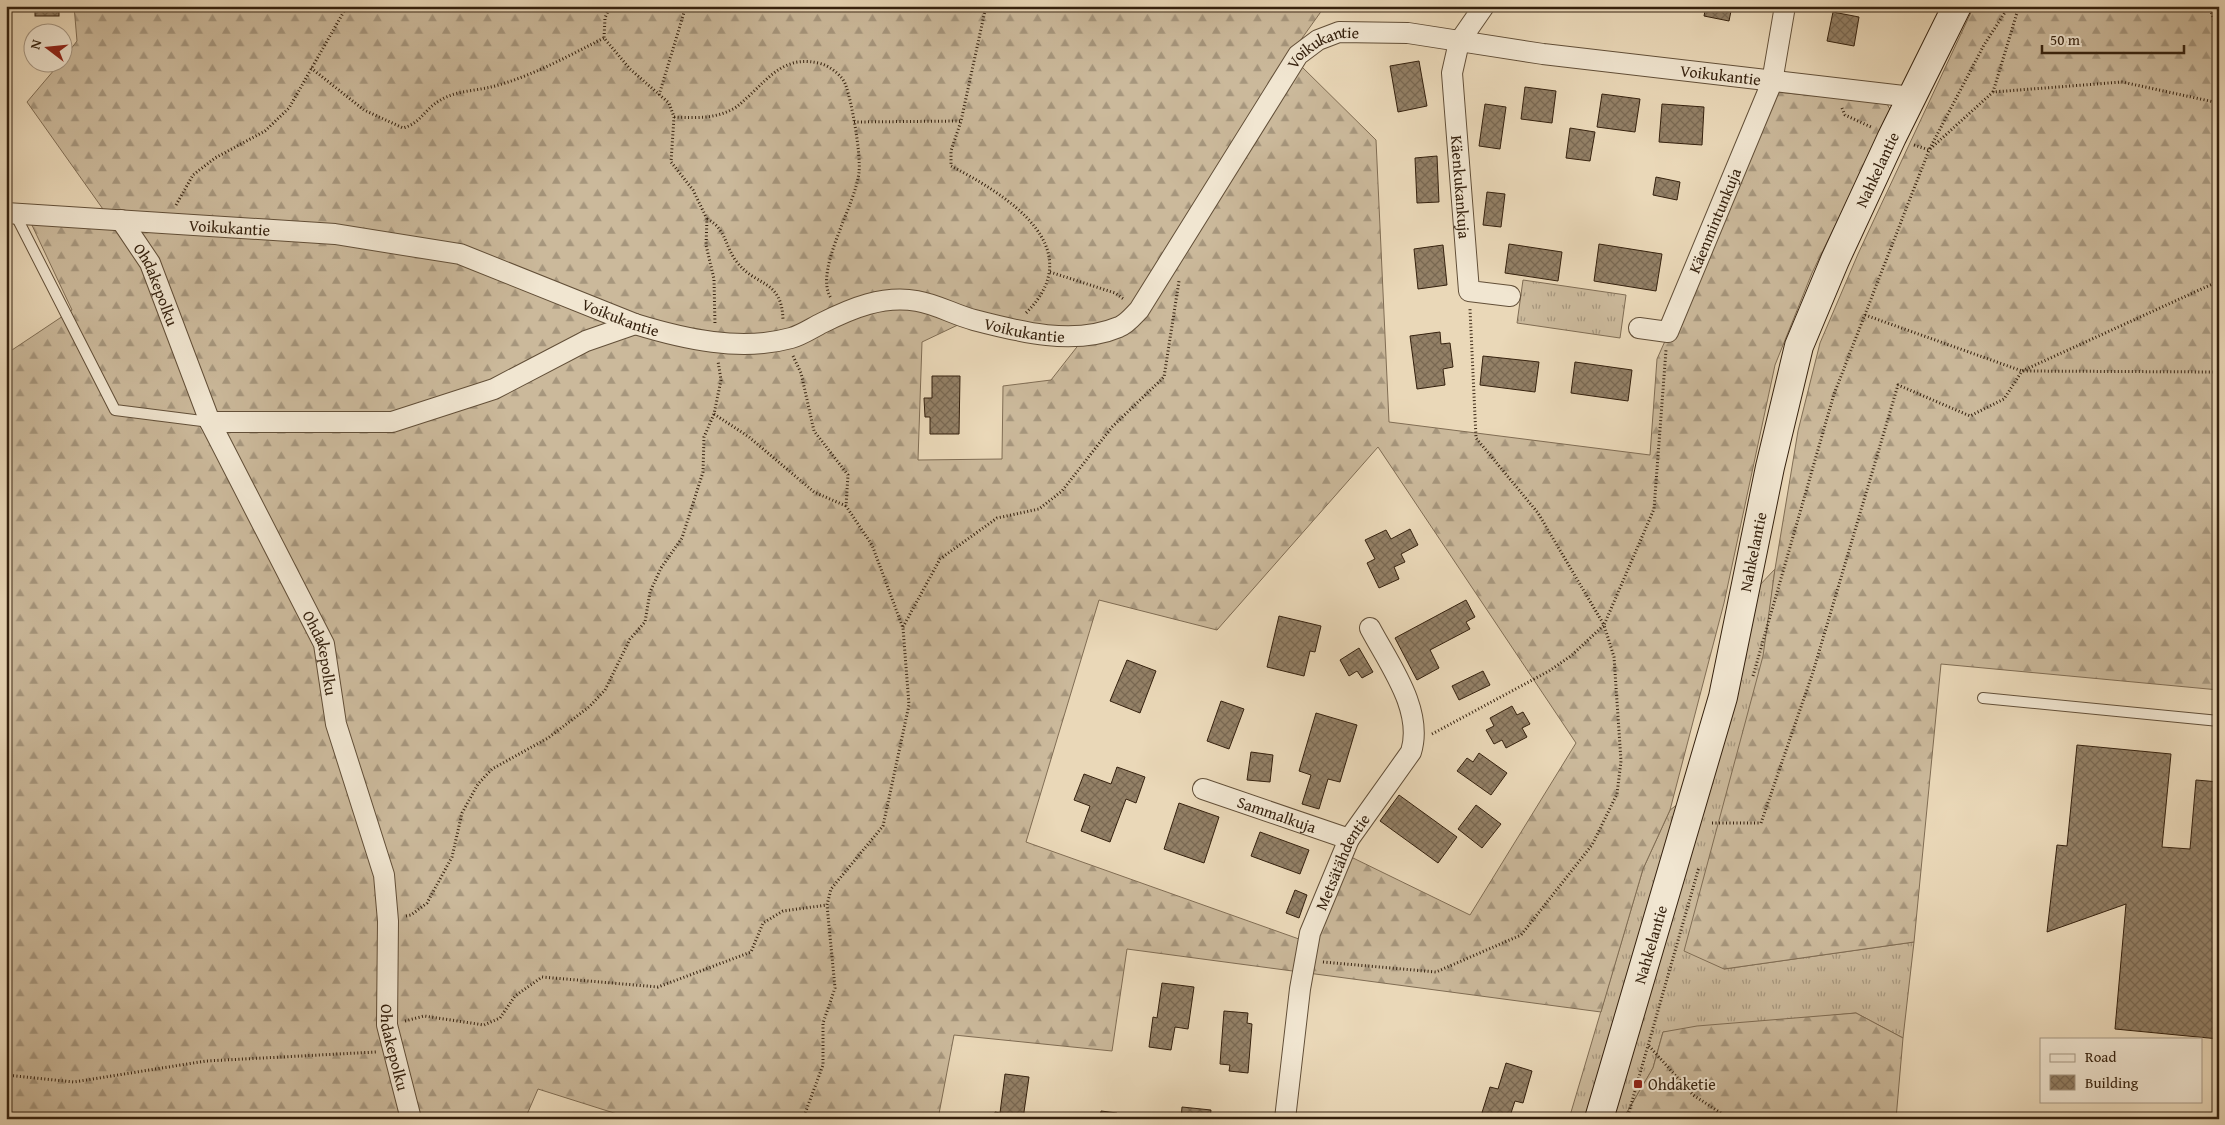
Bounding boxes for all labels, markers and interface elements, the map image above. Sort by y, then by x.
street label: Voikukantie [1281,20,1359,73]
north arrow [22,22,72,72]
scale bar [2042,22,2185,54]
text: 50 m [2050,29,2081,50]
text: N [25,37,47,52]
street label: Voikukantie [1679,58,1762,91]
street label: Nahkelantie [1849,127,1905,211]
street label: Käenkukankuja [1445,134,1477,240]
street label: Käenmintunkuja [1682,164,1747,277]
street label: Voikukantie [188,213,271,242]
street label: Ohdakepolku [128,238,185,330]
street label: Voikukantie [578,292,662,342]
street label: Voikukantie [981,311,1065,348]
street label: Nahkelantie [1733,510,1773,594]
street label: Ohdakepolku [297,606,344,697]
street label: Sammalkuja [1234,790,1320,839]
street label: Metsätähdentie [1309,808,1376,914]
street label: Nahkelantie [1627,902,1673,987]
street label: Ohdakepolku [375,1004,415,1093]
legend [2040,1038,2202,1102]
text: Road [2085,1046,2116,1067]
place label: Ohdaketie [1648,1072,1716,1096]
text: Building [2085,1072,2139,1093]
marker: Ohdaketie [1632,1078,1644,1090]

